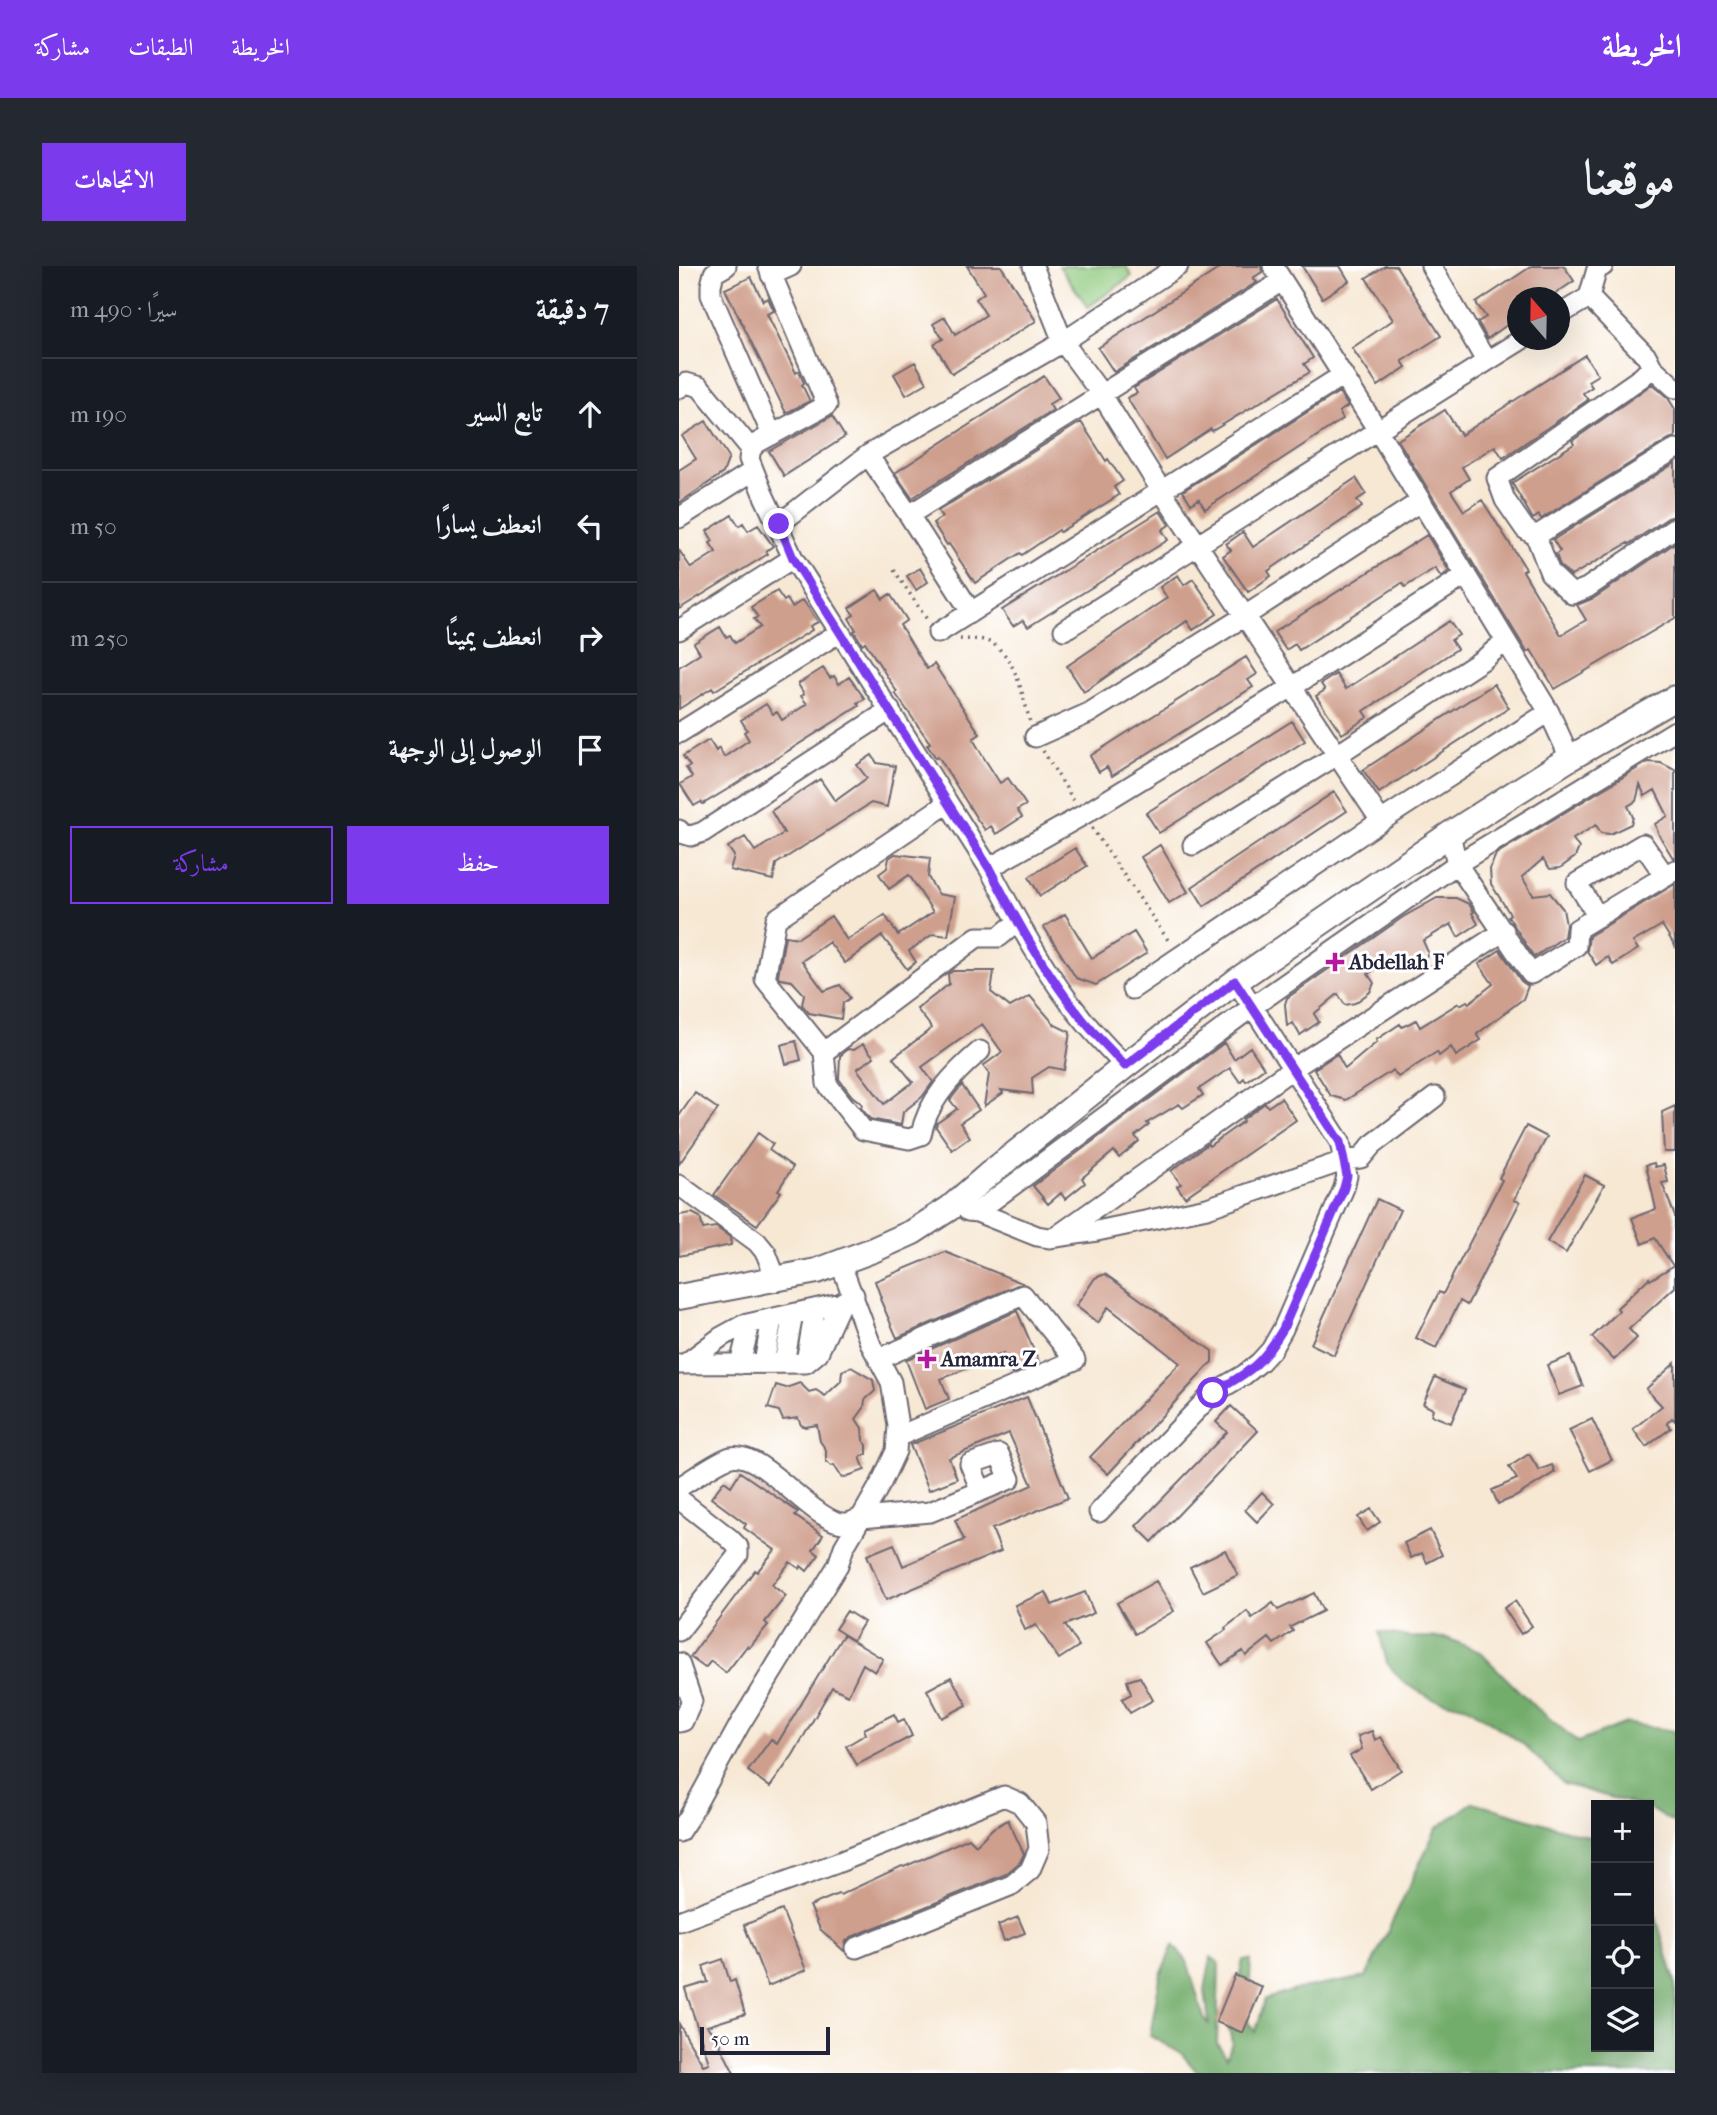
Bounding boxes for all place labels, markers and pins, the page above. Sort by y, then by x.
place label: Abdellah F [1347,950,1445,974]
marker: Abdellah F [1327,954,1343,970]
place label: Amamra Z [939,1347,1037,1371]
marker: Amamra Z [919,1351,935,1367]

